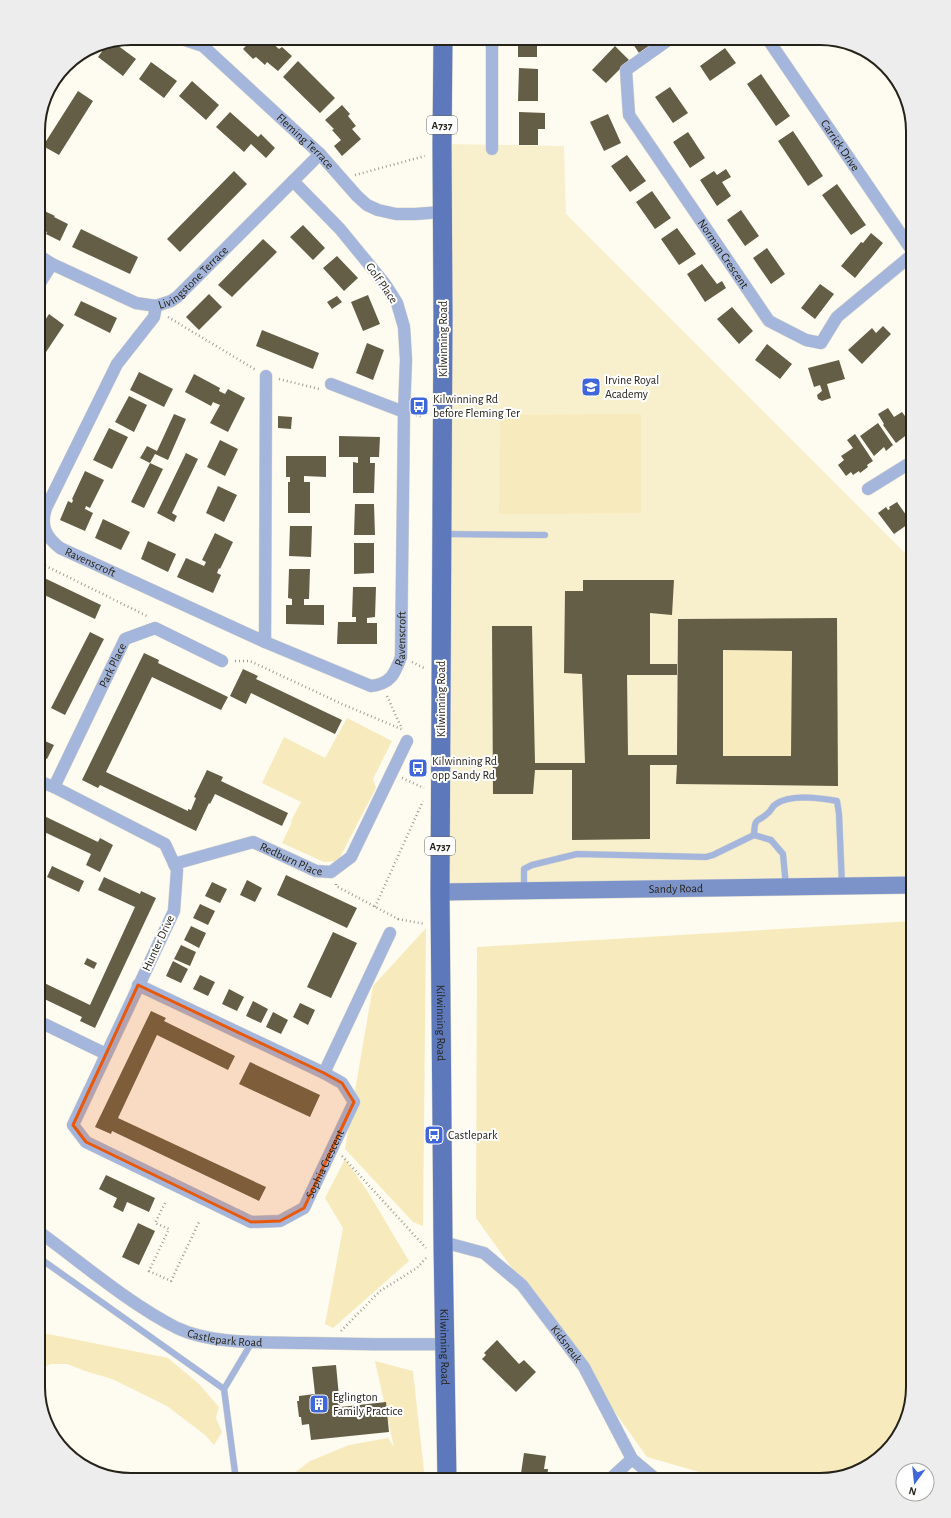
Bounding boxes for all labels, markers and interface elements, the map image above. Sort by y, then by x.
street label: Fleming Terrace [274,111,336,171]
road number: A737 [427,116,457,134]
street label: Carrick Drive [819,117,862,173]
street label: Norman Crescent [696,217,751,291]
street label: Livingstone Terrace [157,244,230,311]
street label: Golf Place [364,261,400,305]
street label: Kilwinning Road [437,301,449,377]
place label: Irvine Royal Academy [605,374,659,401]
school or university icon: Irvine Royal Academy [580,376,602,398]
place label: Kilwinning Rd before Fleming Ter [433,393,520,419]
bus stop icon: Kilwinning Rd before Fleming Ter [408,395,430,417]
street label: Ravenscroft [63,545,118,579]
street label: Ravenscroft [392,611,408,668]
street label: Park Place [97,641,128,689]
street label: Kilwinning Road [435,661,447,737]
place label: Kilwinning Rd opp Sandy Rd [432,755,497,782]
bus stop icon: Kilwinning Rd opp Sandy Rd [407,757,429,779]
road number: A737 [425,837,455,855]
street label: Redburn Place [258,840,323,877]
street label: Sandy Road [649,882,703,896]
street label: Hunter Drive [140,913,176,973]
street label: Kilwinning Road [435,985,447,1061]
bus stop icon: Castlepark [423,1124,445,1146]
street label: Sophia Crescent [304,1128,346,1200]
place label: Castlepark [448,1129,498,1141]
street label: Kilwinning Road [438,1309,451,1385]
street label: Kidsneuk [549,1323,585,1365]
street label: Castlepark Road [186,1327,262,1348]
place label: Eglington Family Practice [333,1391,403,1418]
building icon: Eglington Family Practice [308,1393,330,1415]
north arrow [895,1462,935,1502]
text: N [907,1485,918,1497]

